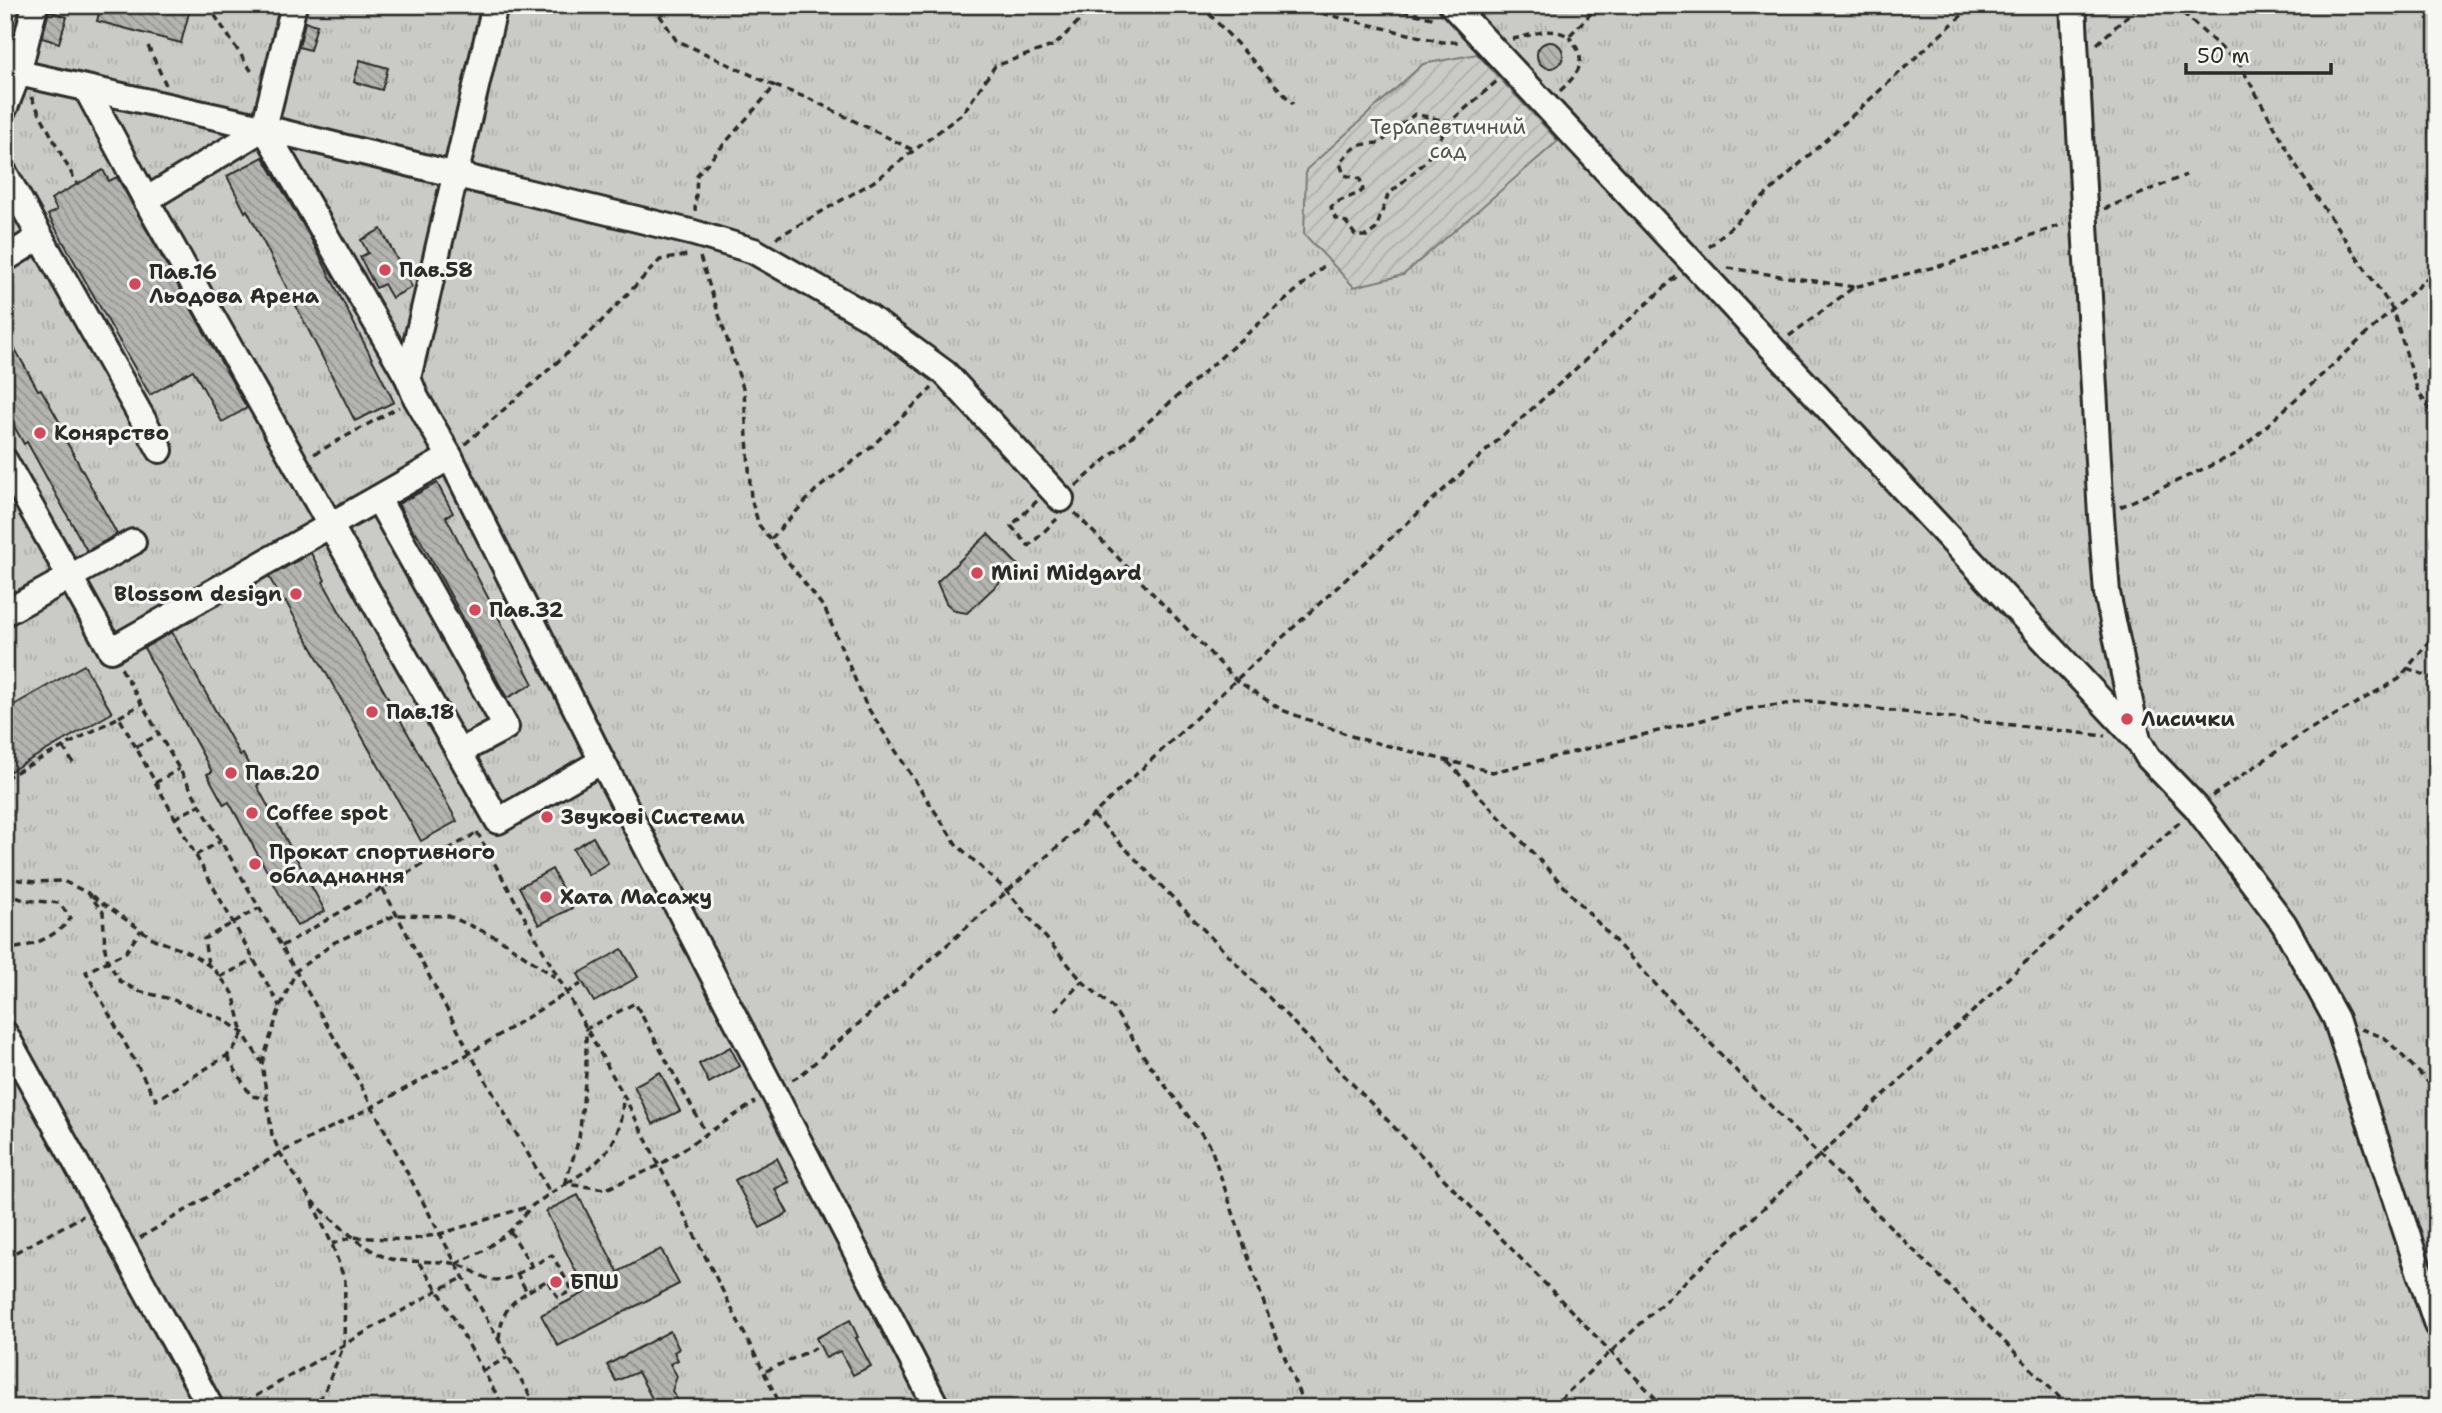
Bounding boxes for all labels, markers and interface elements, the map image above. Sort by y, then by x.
scale bar [2186,32,2332,76]
text: 50 m [2197,42,2250,70]
park label: Терапевтичний сад [1370,113,1526,165]
place label: Пав.58 [399,256,473,284]
place label: Пав.16 Льодова Арена [149,258,320,310]
marker: Пав.58 [377,262,393,278]
marker: Пав.16 Льодова Арена [127,276,143,292]
place label: Конярство [54,419,169,447]
marker: Конярство [32,425,48,441]
place label: Mini Midgard [991,559,1142,587]
marker: Mini Midgard [969,565,985,581]
place label: Blossom design [114,580,282,608]
marker: Blossom design [288,586,304,602]
place label: Пав.32 [489,596,564,624]
marker: Пав.32 [467,602,483,618]
place label: Пав.18 [386,698,454,726]
marker: Пав.18 [364,704,380,720]
place label: Лисички [2141,705,2235,733]
marker: Лисички [2119,711,2135,727]
place label: Пав.20 [245,759,320,787]
marker: Пав.20 [223,765,239,781]
place label: Coffee spot [266,799,388,827]
place label: Звукові Системи [561,803,745,831]
marker: Coffee spot [244,805,260,821]
marker: Звукові Системи [539,809,555,825]
place label: Прокат спортивного обладнання [269,838,495,890]
marker: Прокат спортивного обладнання [247,856,263,872]
place label: Хата Масажу [560,883,712,911]
marker: Хата Масажу [538,889,554,905]
place label: БПШ [570,1268,619,1296]
marker: БПШ [548,1274,564,1290]

